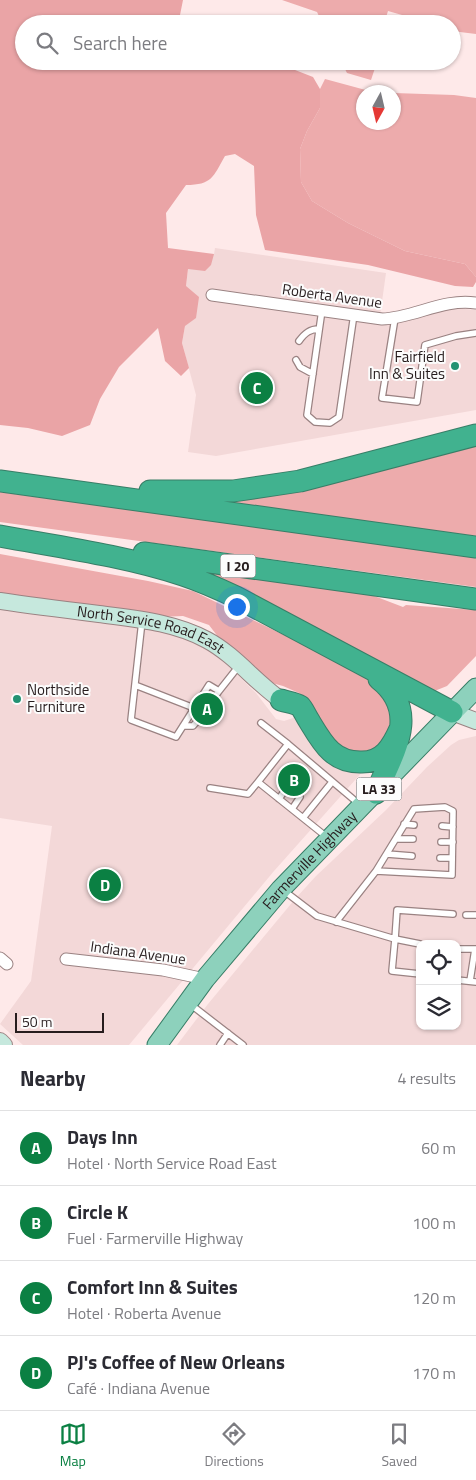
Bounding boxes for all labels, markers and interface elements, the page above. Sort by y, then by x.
search box [15,15,461,70]
text: Search here [73,28,167,57]
icon: search [33,29,61,57]
north arrow [356,85,401,130]
street label: Roberta Avenue [281,277,384,314]
place label: Fairfield Inn & Suites [369,345,445,385]
marker: Fairfield Inn & Suites [449,360,461,372]
pin: C [241,369,273,407]
road number: I 20 [220,554,256,578]
your location [224,594,250,620]
street label: North Service Road East [76,599,230,659]
place label: Northside Furniture [27,678,89,718]
pin: A [191,690,223,728]
marker: Northside Furniture [11,693,23,705]
pin: B [278,761,310,799]
road number: LA 33 [356,778,402,801]
street label: Farmerville Highway [256,805,362,914]
pin: D [89,866,121,904]
street label: Indiana Avenue [89,934,187,971]
map controls [416,940,461,1030]
button: locate [416,940,461,985]
button: layers [416,985,461,1030]
scale bar [15,1010,104,1033]
text: 50 m [22,1011,52,1032]
text: Nearby [20,1062,85,1094]
text: 4 results [397,1066,456,1090]
text: Days Inn [67,1122,138,1151]
text: A [31,1136,41,1160]
text: 60 m [421,1136,456,1160]
text: Hotel · North Service Road East [67,1151,277,1175]
text: Circle K [67,1197,128,1226]
text: B [31,1211,41,1235]
text: 100 m [412,1211,456,1235]
text: Fuel · Farmerville Highway [67,1226,243,1250]
text: Comfort Inn & Suites [67,1272,238,1301]
text: C [32,1286,40,1310]
text: 120 m [412,1286,456,1310]
text: Hotel · Roberta Avenue [67,1301,221,1325]
text: PJ's Coffee of New Orleans [67,1347,285,1376]
text: D [31,1361,41,1385]
text: 170 m [412,1361,456,1385]
text: Café · Indiana Avenue [67,1376,210,1400]
tab: Map [59,1420,87,1471]
tab: Directions [204,1420,264,1471]
tab: Saved [382,1420,417,1471]

